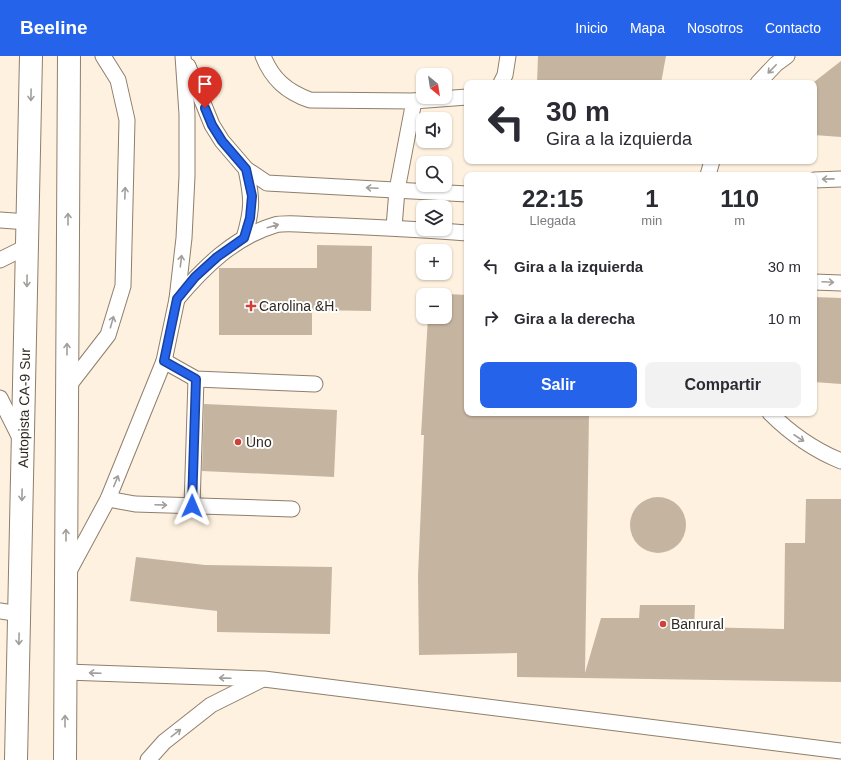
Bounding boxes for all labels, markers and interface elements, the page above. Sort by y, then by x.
text: Beeline [20,17,88,38]
text: Inicio [575,20,608,36]
text: Mapa [630,20,665,36]
text: Nosotros [687,20,743,36]
text: Contacto [765,20,821,36]
one-way arrow [767,64,777,74]
pin [188,67,222,108]
north arrow [416,68,452,104]
map controls [416,68,452,324]
icon: arrive [194,73,216,95]
one-way arrow [27,88,34,101]
icon: left [480,96,532,148]
text: 30 m [546,96,610,127]
button: sound [416,112,452,148]
text: Gira a la izquierda [546,129,692,149]
button: search [416,156,452,192]
one-way arrow [821,175,834,183]
one-way arrow [366,185,379,192]
text: 22:15 [522,185,583,212]
text: 1 [645,185,659,212]
text: 110 [720,185,759,212]
one-way arrow [121,187,129,200]
button: layers [416,200,452,236]
one-way arrow [64,213,72,226]
text: Llegada [530,213,576,228]
text: min [641,213,662,228]
text: m [734,213,745,228]
one-way arrow [266,222,279,229]
button: + [416,244,452,280]
one-way arrow [177,255,185,268]
icon: left [480,255,502,277]
text: Gira a la izquierda [514,258,643,275]
text: 30 m [768,258,801,275]
one-way arrow [23,274,31,287]
one-way arrow [821,279,834,286]
button: − [416,288,452,324]
place label: Carolina &H. [259,298,338,314]
marker: Carolina &H. [246,301,256,311]
icon: right [480,307,502,329]
text: Gira a la derecha [514,310,635,327]
text: 10 m [768,310,801,327]
one-way arrow [109,316,116,329]
one-way arrow [63,343,71,356]
street label: Autopista CA-9 Sur [15,348,33,468]
button: Salir [480,362,637,408]
button: Compartir [645,362,801,408]
place label: Uno [246,434,272,450]
one-way arrow [794,434,805,442]
marker: Uno [233,437,243,447]
one-way arrow [112,476,120,488]
position arrow [171,485,213,527]
one-way arrow [18,488,26,501]
one-way arrow [154,501,167,508]
one-way arrow [62,529,70,542]
place label: Banrural [671,616,724,632]
marker: Banrural [658,619,668,629]
one-way arrow [15,632,23,645]
one-way arrow [89,669,102,677]
one-way arrow [219,674,232,681]
one-way arrow [61,715,69,728]
one-way arrow [170,728,181,737]

